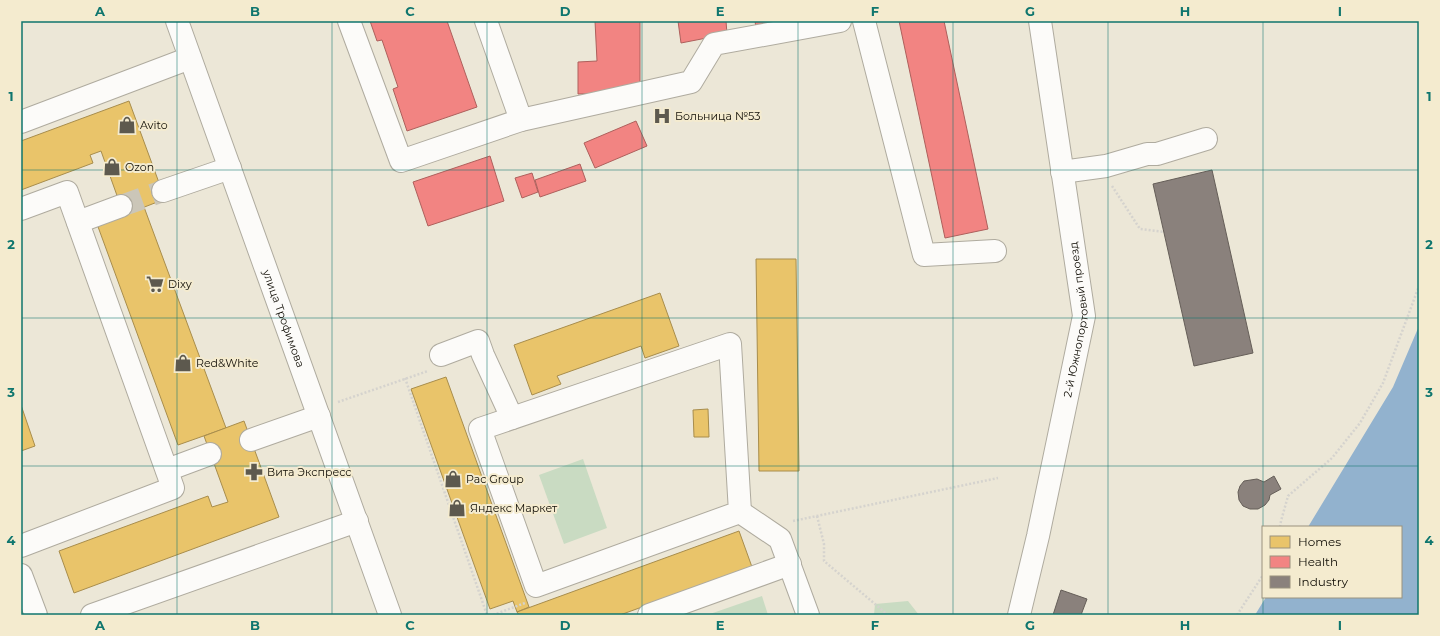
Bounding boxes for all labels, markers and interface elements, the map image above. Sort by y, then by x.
text: A [94,3,106,19]
text: B [250,3,260,19]
text: C [405,3,415,19]
text: D [560,3,571,19]
text: E [716,3,725,19]
text: F [871,3,879,19]
text: G [1025,3,1035,19]
text: H [1180,3,1190,19]
text: I [1338,3,1342,19]
text: 1 [8,88,14,104]
text: 1 [1426,88,1432,104]
hospital icon: Больница №53 [652,106,672,126]
place label: Больница №53 [675,109,760,123]
shop icon: Avito [117,115,137,135]
place label: Avito [140,118,168,132]
shop icon: Ozon [102,157,122,177]
place label: Ozon [125,160,154,174]
text: 2 [7,236,15,252]
text: 2 [1425,236,1433,252]
street label: 2-й Южнопортовый проезд [1060,241,1091,398]
street label: улица Трофимова [259,267,308,369]
supermarket icon: Dixy [145,274,165,294]
place label: Dixy [168,277,192,291]
shop icon: Red&White [173,353,193,373]
place label: Red&White [196,356,259,370]
text: 3 [6,384,15,400]
text: 3 [1424,384,1433,400]
pharmacy icon: Вита Экспресс [244,462,264,482]
place label: Вита Экспресс [267,465,352,479]
shop icon: Pac Group [443,469,463,489]
place label: Pac Group [466,472,524,486]
shop icon: Яндекс Маркет [447,498,467,518]
place label: Яндекс Маркет [470,501,558,515]
legend [1262,526,1402,598]
text: 4 [7,532,16,548]
text: 4 [1425,532,1434,548]
text: Homes [1298,534,1341,549]
text: Health [1298,554,1338,569]
text: Industry [1298,574,1348,589]
text: A [94,617,106,633]
text: B [250,617,260,633]
text: C [405,617,415,633]
text: D [560,617,571,633]
text: E [716,617,725,633]
text: F [871,617,879,633]
text: G [1025,617,1035,633]
text: H [1180,617,1190,633]
text: I [1338,617,1342,633]

